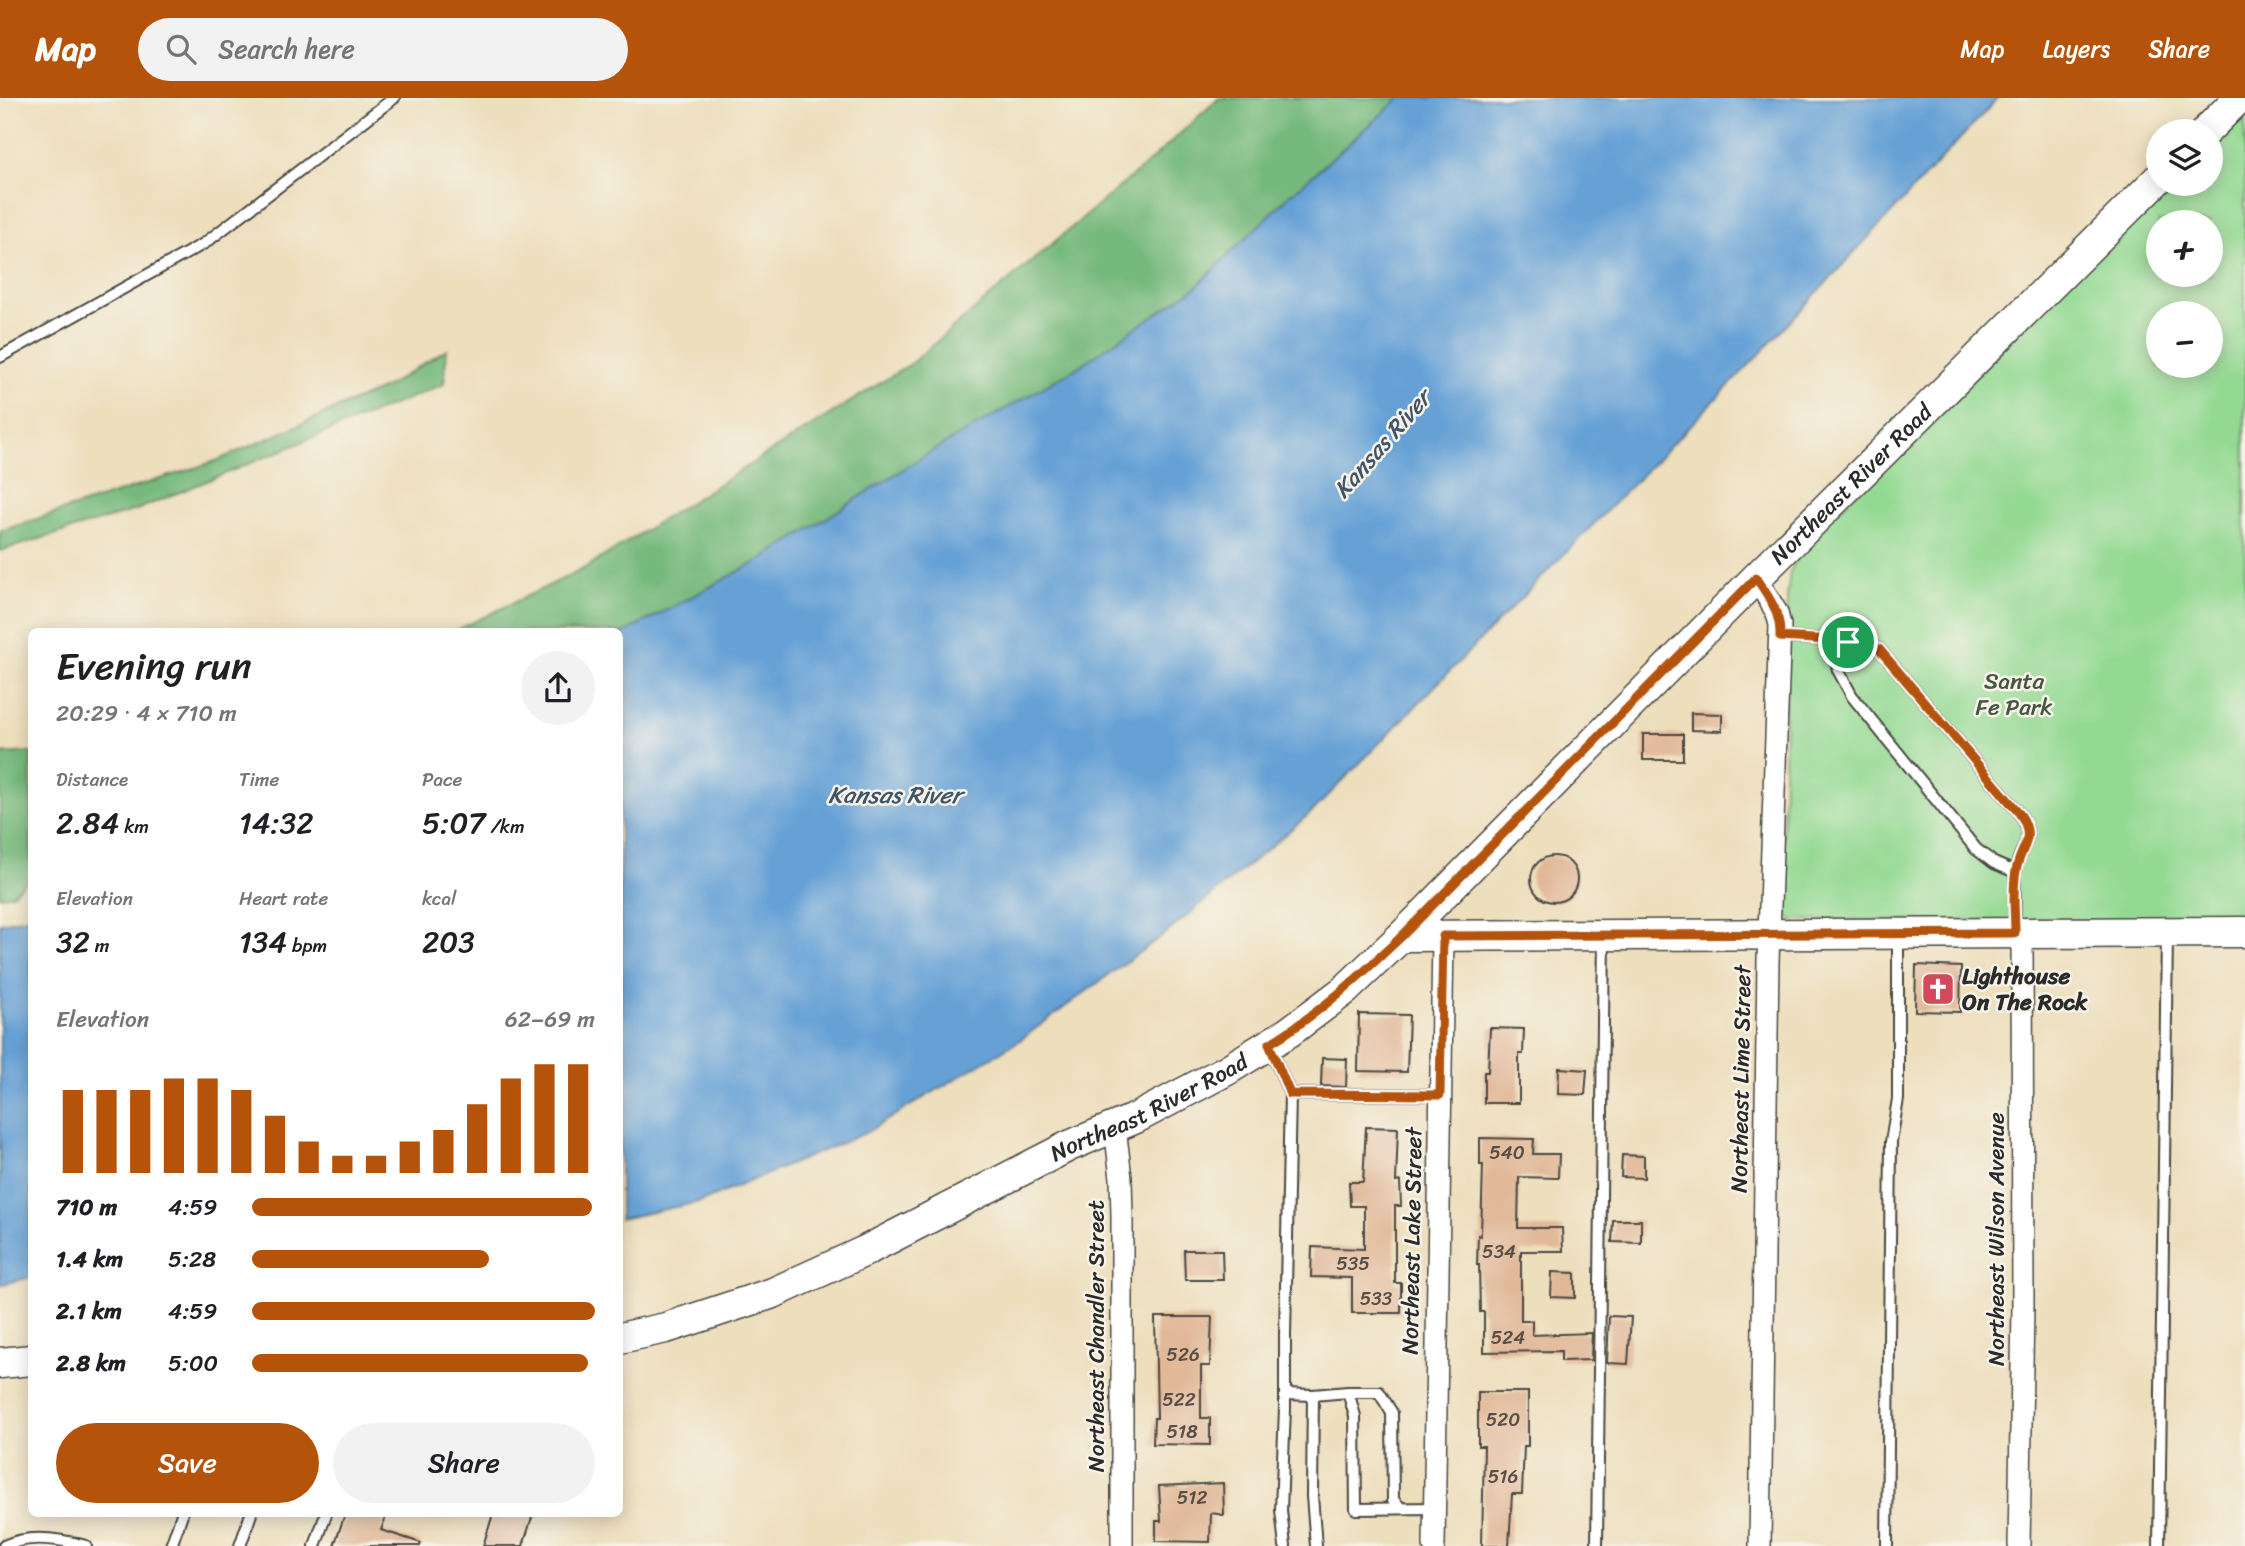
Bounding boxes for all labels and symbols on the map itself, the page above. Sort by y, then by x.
water label: Kansas River [1322,377,1444,508]
street label: Northeast River Road [1760,392,1943,575]
pin [1818,612,1878,672]
park label: Santa Fe Park [1975,661,2053,728]
water label: Kansas River [828,774,966,816]
place label: Lighthouse On The Rock [1962,956,2088,1023]
street label: Northeast Lime Street [1719,963,1764,1193]
church icon: Lighthouse On The Rock [1919,970,1957,1008]
street label: Northeast River Road [1042,1040,1258,1173]
street label: Northeast Wilson Avenue [1976,1112,2017,1366]
street label: Northeast Lake Street [1390,1125,1435,1355]
house number: 540 [1489,1136,1525,1169]
street label: Northeast Chandler Street [1076,1200,1117,1472]
house number: 534 [1482,1235,1516,1268]
house number: 535 [1336,1247,1370,1280]
house number: 533 [1360,1282,1393,1315]
house number: 524 [1491,1321,1525,1354]
house number: 526 [1166,1338,1200,1371]
house number: 522 [1162,1383,1196,1416]
house number: 520 [1486,1403,1520,1436]
house number: 518 [1166,1415,1198,1448]
house number: 516 [1488,1460,1518,1493]
house number: 512 [1177,1481,1207,1514]

